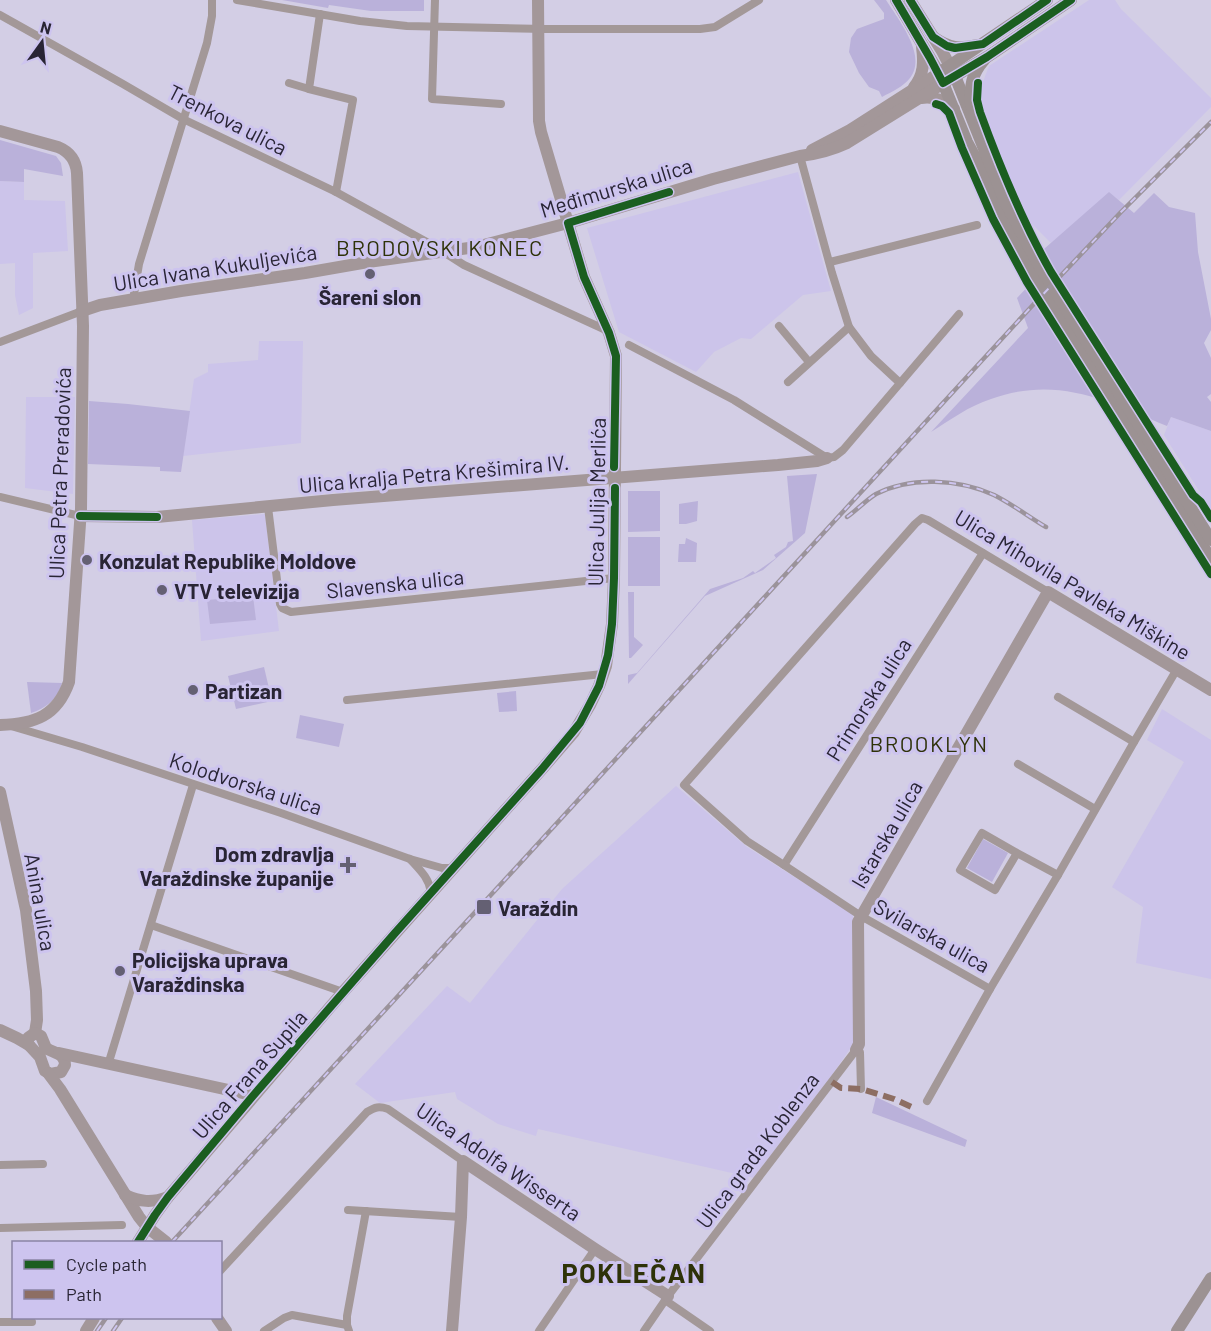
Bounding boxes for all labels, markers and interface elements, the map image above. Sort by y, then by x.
north arrow [12,12,72,72]
text: N [38,16,54,38]
street label: Trenkova ulica [165,78,291,160]
street label: Međimurska ulica [537,152,695,222]
district label: BRODOVSKI KONEC [336,234,544,260]
street label: Ulica Ivana Kukuljevića [112,239,318,295]
marker: Šareni slon [363,267,377,281]
place label: Šareni slon [319,284,421,309]
street label: Ulica Petra Preradovića [43,367,75,579]
street label: Ulica Julija Merlića [582,417,610,587]
street label: Ulica kralja Petra Krešimira IV. [298,449,570,497]
street label: Ulica Mihovila Pavleka Miškine [951,504,1195,664]
place label: Konzulat Republike Moldove [99,548,356,573]
marker: Konzulat Republike Moldove [80,553,94,567]
street label: Slavenska ulica [325,563,465,603]
place label: VTV televizija [174,578,300,603]
marker: VTV televizija [155,583,169,597]
street label: Primorska ulica [820,633,916,765]
place label: Partizan [205,678,282,703]
marker: Partizan [186,683,200,697]
district label: BROOKLYN [869,730,989,756]
street label: Kolodvorska ulica [167,747,325,819]
street label: Istarska ulica [845,776,927,892]
place label: Dom zdravlja Varaždinske županije [140,841,334,890]
street label: Anina ulica [20,851,62,953]
marker: Dom zdravlja Varaždinske županije [339,856,357,874]
street label: Svilarska ulica [869,893,995,977]
place label: Varaždin [498,895,578,920]
marker: Varaždin [475,898,493,916]
place label: Policijska uprava Varaždinska [132,947,288,996]
marker: Policijska uprava Varaždinska [113,964,127,978]
street label: Ulica Frana Supila [186,1005,312,1143]
street label: Ulica grada Koblenza [690,1067,824,1233]
street label: Ulica Adolfa Wisserta [412,1097,586,1225]
legend [12,1241,222,1319]
text: Cycle path [66,1253,147,1275]
district label: POKLEČAN [561,1256,707,1288]
text: Path [66,1283,102,1305]

